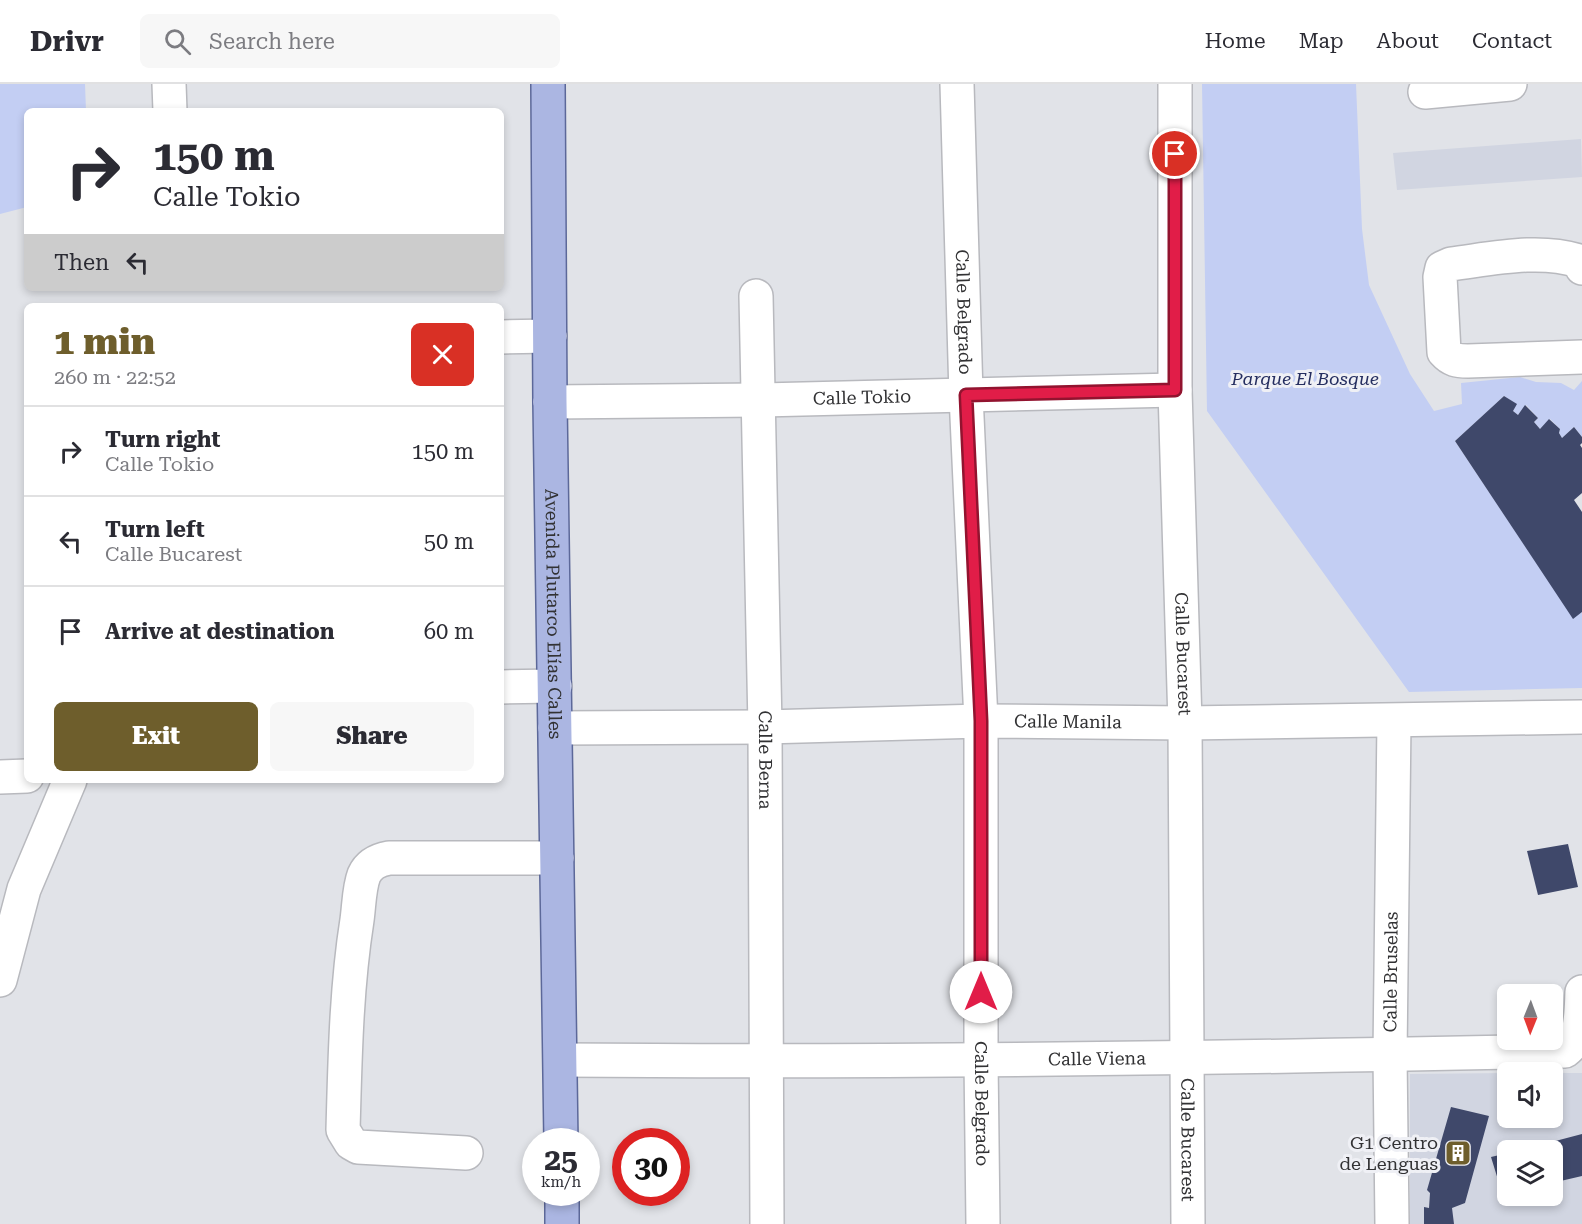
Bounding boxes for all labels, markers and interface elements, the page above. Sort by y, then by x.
search box [140,14,560,68]
text: Drivr [30,25,104,58]
icon: search [161,25,194,58]
text: Search here [209,29,335,54]
text: Home [1205,29,1266,53]
text: Map [1299,29,1344,53]
text: About [1377,29,1439,53]
text: Contact [1472,29,1552,53]
pin [1149,128,1200,179]
text: 150 m [153,131,275,180]
icon: right [54,132,132,210]
icon: arrive [1158,137,1191,170]
text: Calle Tokio [153,181,301,213]
icon: left [121,246,154,279]
street label: Calle Belgrado [952,249,976,375]
text: Then [54,250,109,275]
text: 1 min [54,321,155,363]
button: close [411,323,474,386]
text: 260 m · 22:52 [54,365,176,389]
park label: Parque El Bosque [1230,368,1379,389]
street label: Calle Tokio [812,385,911,409]
text: Turn right [105,427,220,452]
icon: right [54,435,87,468]
text: 150 m [411,439,474,464]
text: Calle Tokio [105,452,214,476]
street label: Avenida Plutarco Elías Calles [541,488,566,740]
text: Turn left [105,517,205,542]
icon: left [54,525,87,558]
text: 50 m [424,529,474,554]
text: Calle Bucarest [105,542,242,566]
street label: Calle Bucarest [1171,592,1196,716]
icon: arrive [54,615,87,648]
text: Arrive at destination [105,619,334,644]
text: 60 m [424,619,474,644]
button: Exit [54,702,258,771]
button: Share [270,702,474,771]
street label: Calle Berna [755,710,776,810]
street label: Calle Manila [1014,710,1122,732]
street label: Calle Bruselas [1379,911,1402,1033]
position arrow [949,960,1013,1024]
north arrow [1497,984,1563,1050]
map controls [1497,984,1563,1206]
street label: Calle Belgrado [971,1041,993,1166]
street label: Calle Viena [1048,1047,1146,1069]
button: sound [1497,1062,1563,1128]
street label: Calle Bucarest [1177,1078,1199,1202]
speed limit sign: 30 [612,1128,690,1206]
place label: G1 Centro de Lenguas [1340,1132,1438,1174]
building icon: G1 Centro de Lenguas [1443,1138,1473,1168]
button: layers [1497,1140,1563,1206]
text: 25 [544,1142,578,1177]
text: km/h [541,1173,581,1191]

